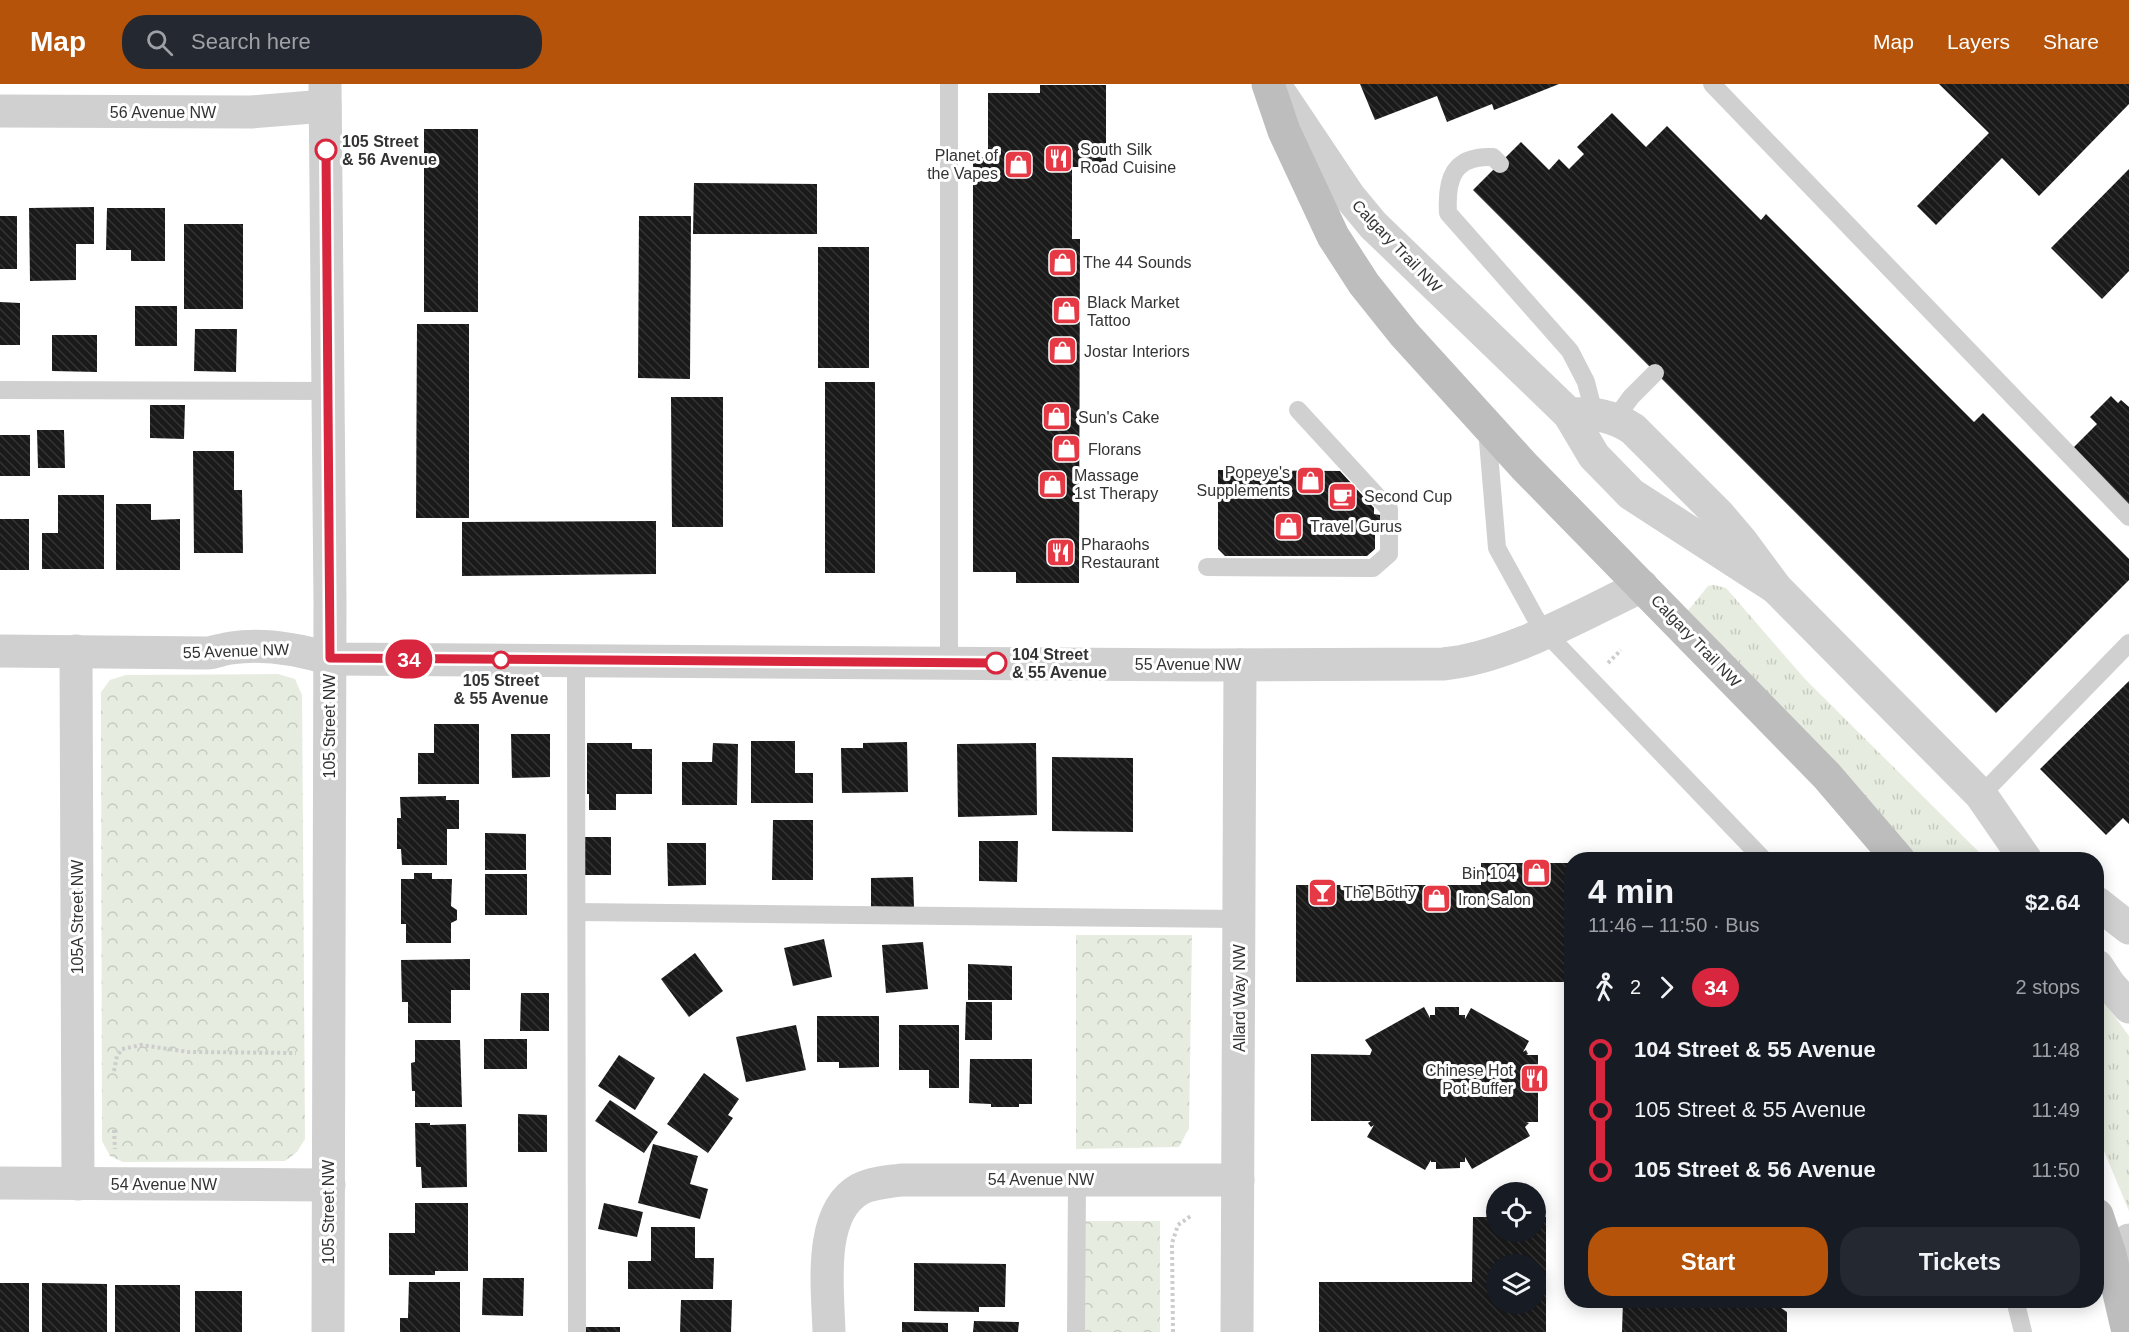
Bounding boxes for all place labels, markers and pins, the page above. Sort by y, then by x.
place label: 105 Street & 56 Avenue [342,133,437,168]
marker: 105 Street & 56 Avenue [315,139,337,161]
place label: South Silk Road Cuisine [1080,141,1176,176]
restaurant icon: South Silk Road Cuisine [1043,142,1075,174]
place label: Planet of the Vapes [927,147,999,182]
shop icon: Planet of the Vapes [1003,148,1035,180]
shop icon: The 44 Sounds [1046,246,1078,278]
place label: The 44 Sounds [1083,254,1192,271]
place label: Black Market Tattoo [1087,294,1180,329]
shop icon: Black Market Tattoo [1050,295,1082,327]
shop icon: Jostar Interiors [1047,335,1079,367]
place label: Jostar Interiors [1084,343,1190,360]
shop icon: Sun's Cake [1041,401,1073,433]
place label: Sun's Cake [1078,409,1159,426]
shop icon: Florans [1051,433,1083,465]
place label: Florans [1088,441,1141,458]
place label: Popeye's Supplements [1197,464,1290,499]
shop icon: Popeye's Supplements [1295,465,1327,497]
place label: Massage 1st Therapy [1074,467,1158,502]
shop icon: Massage 1st Therapy [1037,468,1069,500]
cafe icon: Second Cup [1327,480,1359,512]
place label: Second Cup [1364,488,1452,505]
shop icon: Travel Gurus [1273,510,1305,542]
place label: Travel Gurus [1310,518,1402,535]
place label: Pharaohs Restaurant [1081,536,1160,571]
restaurant icon: Pharaohs Restaurant [1044,537,1076,569]
place label: 104 Street & 55 Avenue [1012,646,1107,681]
marker: 105 Street & 55 Avenue [492,651,510,669]
marker: 104 Street & 55 Avenue [985,652,1007,674]
place label: 105 Street & 55 Avenue [454,672,549,707]
shop icon: Bin 104 [1521,857,1553,889]
place label: Bin 104 [1462,865,1516,882]
bar icon: The Bothy [1306,876,1338,908]
shop icon: Iron Salon [1421,883,1453,915]
place label: The Bothy [1343,884,1416,901]
place label: Iron Salon [1458,891,1531,908]
place label: Chinese Hot Pot Buffer [1425,1062,1514,1097]
restaurant icon: Chinese Hot Pot Buffer [1518,1063,1550,1095]

